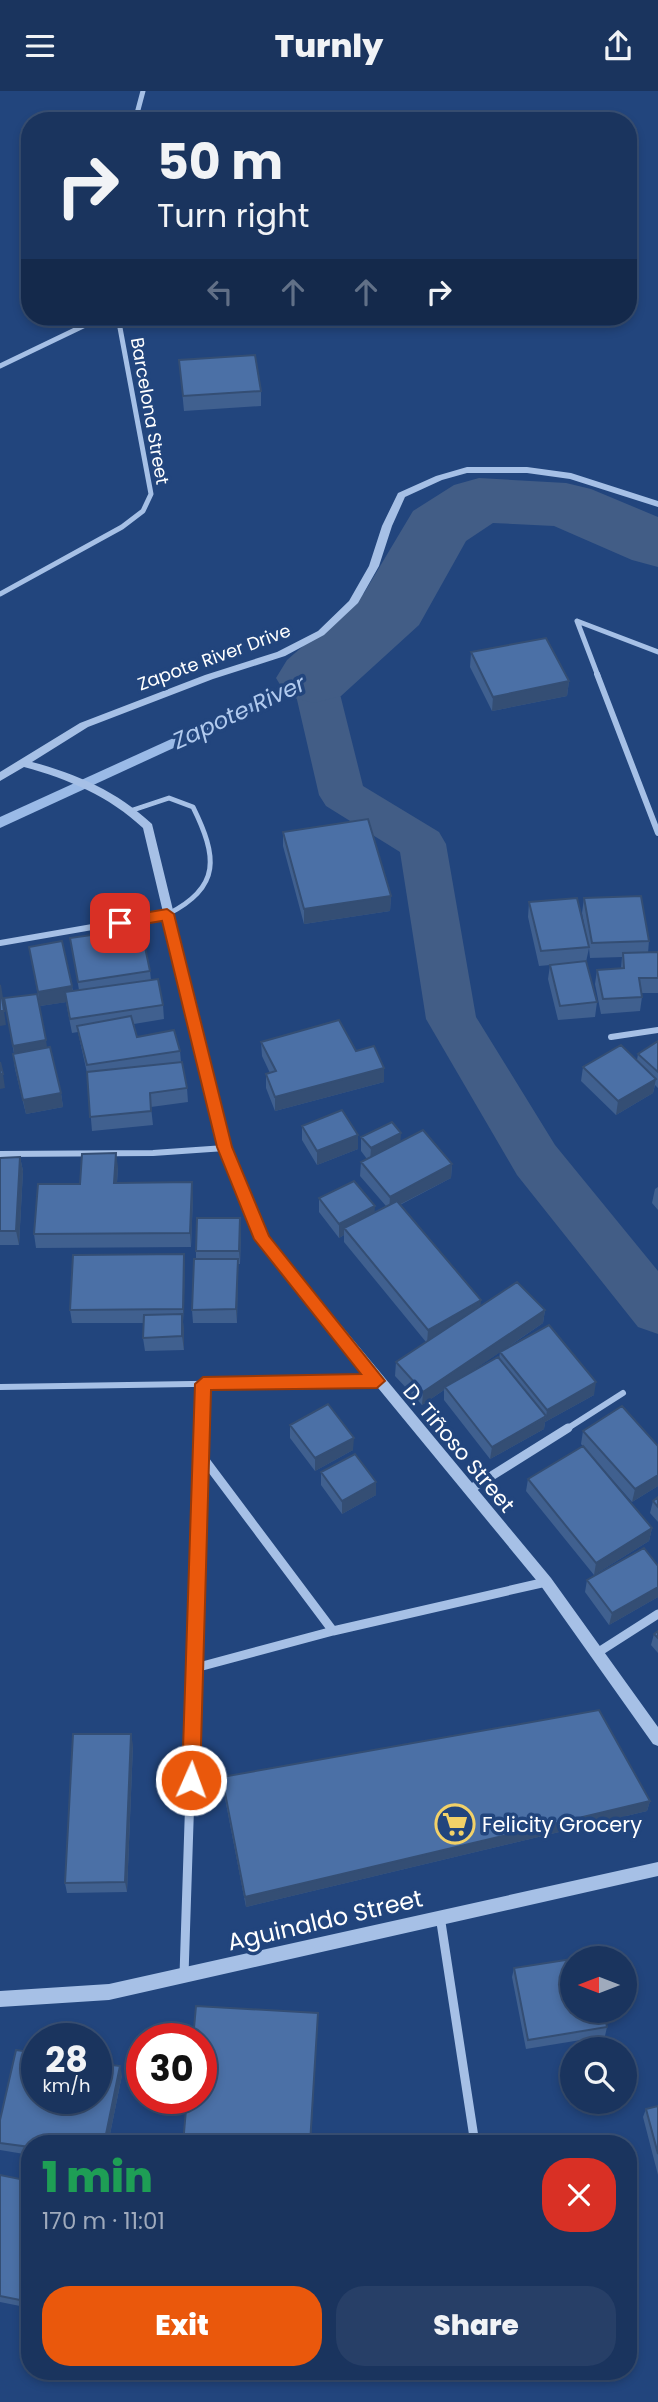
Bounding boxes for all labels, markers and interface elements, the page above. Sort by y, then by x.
text: Turnly [275,23,383,68]
icon: menu [21,27,59,65]
icon: share [599,27,637,65]
text: 50 m [157,128,283,196]
icon: right [42,140,133,231]
text: Turn right [157,193,309,238]
icon: left [201,273,239,311]
icon: ahead [274,273,312,311]
icon: ahead [347,273,385,311]
icon: right [420,273,458,311]
street label: Barcelona Street [125,335,175,487]
street label: Zapote River Drive [134,618,294,696]
water label: Zapote River [166,667,312,757]
pin [90,893,150,953]
icon: arrive [101,904,139,942]
street label: D. Tiñoso Street [397,1377,521,1519]
position arrow [154,1743,228,1817]
supermarket icon: Felicity Grocery [434,1803,476,1845]
place label: Felicity Grocery [482,1810,642,1839]
street label: Aguinaldo Street [224,1881,426,1959]
north arrow [560,1946,637,2023]
map controls [560,1946,637,2114]
speed limit sign: 30 [126,2023,217,2114]
text: 28 [45,2035,88,2084]
button: search [560,2037,637,2114]
text: km/h [43,2073,90,2098]
text: 1 min [42,2148,153,2207]
button: close [542,2158,616,2232]
text: 170 m · 11:01 [42,2205,165,2237]
button: Exit [42,2286,322,2366]
button: Share [336,2286,616,2366]

